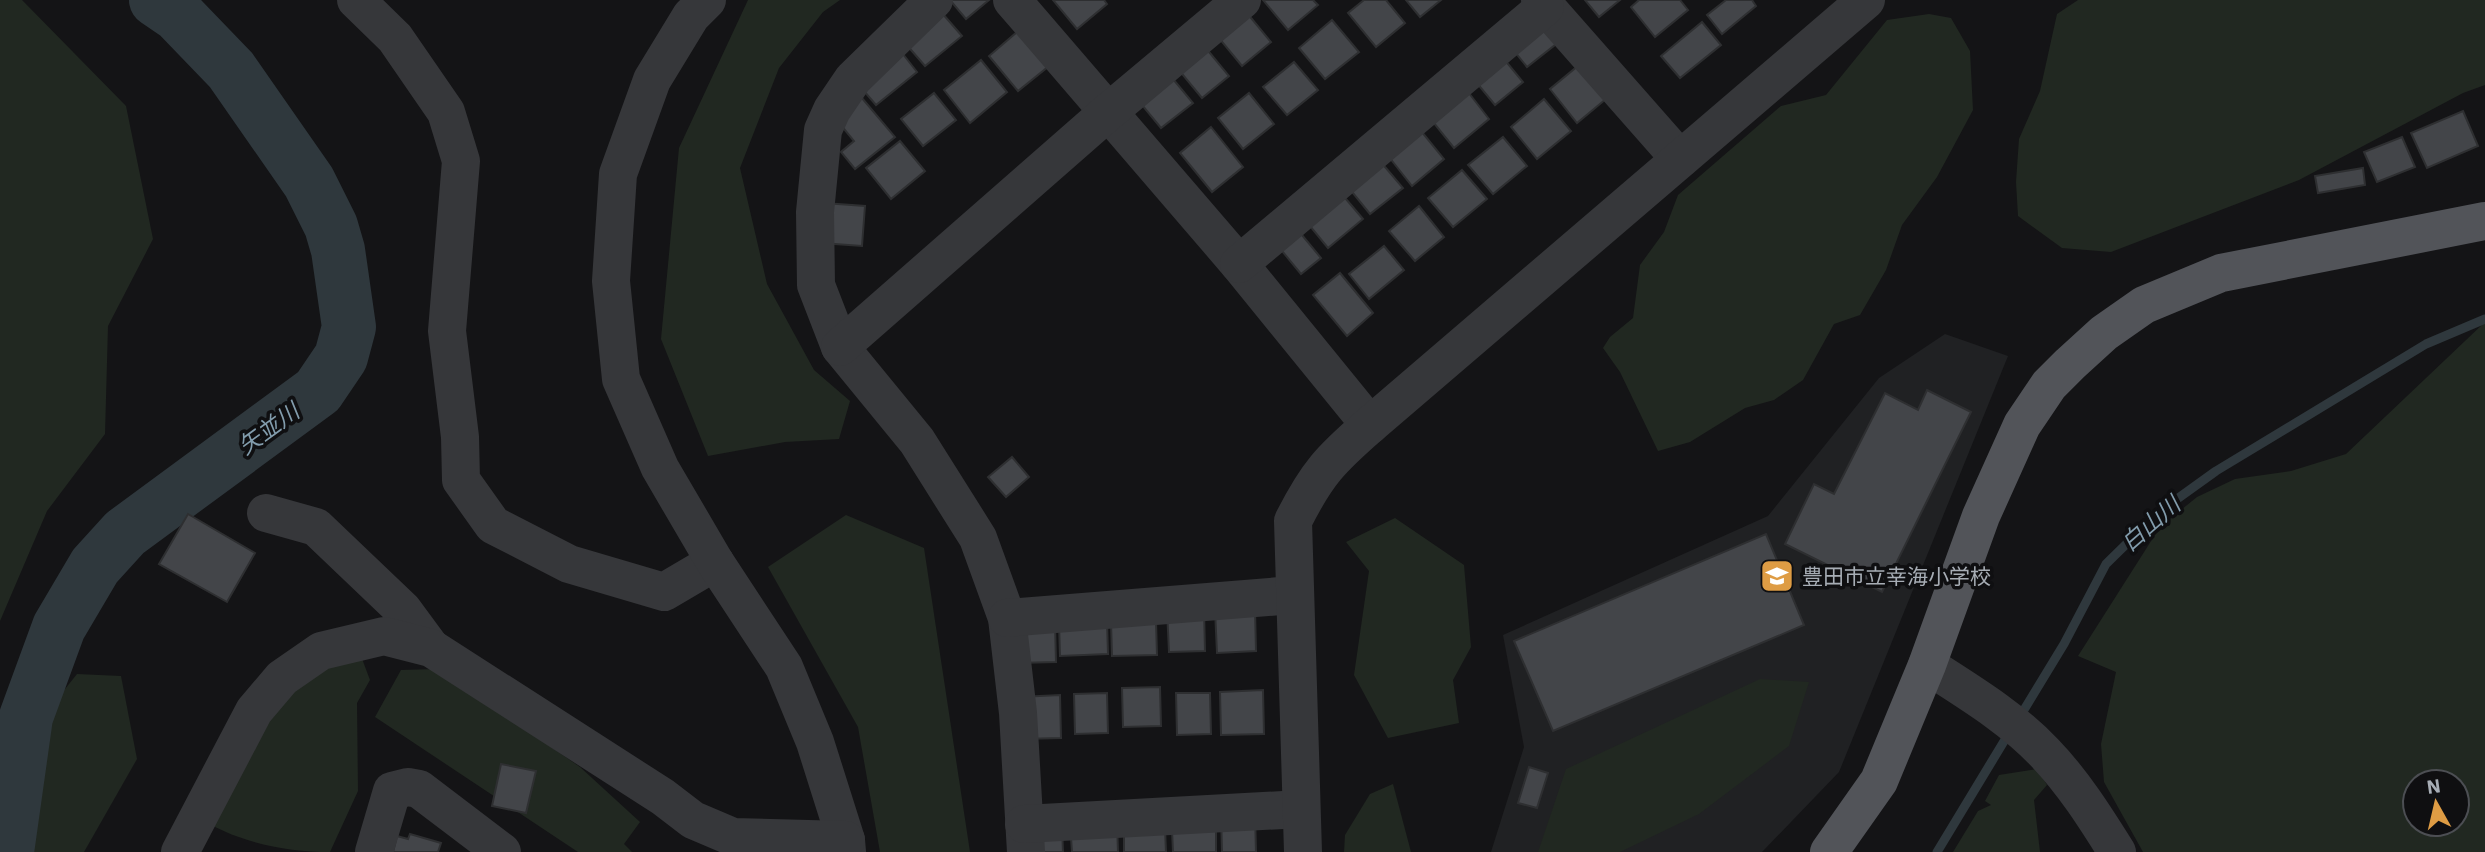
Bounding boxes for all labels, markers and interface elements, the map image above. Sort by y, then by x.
water label: 矢並川 [231,394,307,460]
water label: 白山川 [2114,487,2188,557]
school or university icon: 豊田市立幸海小学校 [1758,557,1796,595]
place label: 豊田市立幸海小学校 [1802,562,1991,590]
north arrow [2401,768,2471,838]
text: N [2425,773,2442,799]

